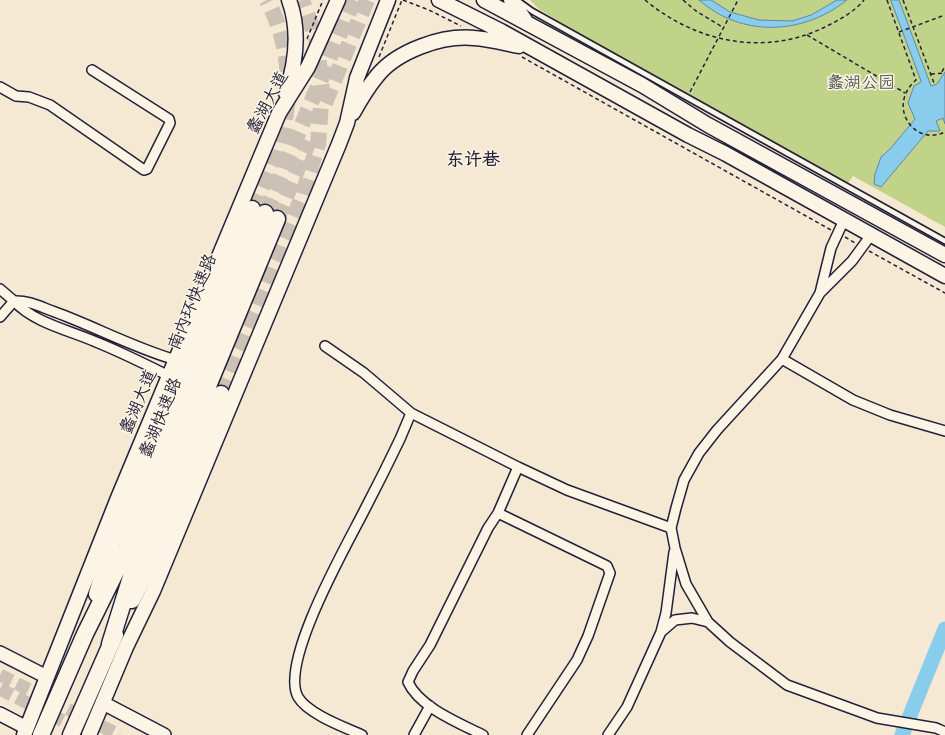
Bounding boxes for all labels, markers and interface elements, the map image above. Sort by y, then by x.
street label: 蠡湖大道 [243,68,293,138]
park label: 蠡湖公园 [827,74,895,94]
district label: 东许巷 [446,149,500,171]
street label: 南内环快速路 [164,251,222,353]
street label: 蠡湖大道 [116,367,162,437]
street label: 蠡湖快速路 [136,375,186,461]

